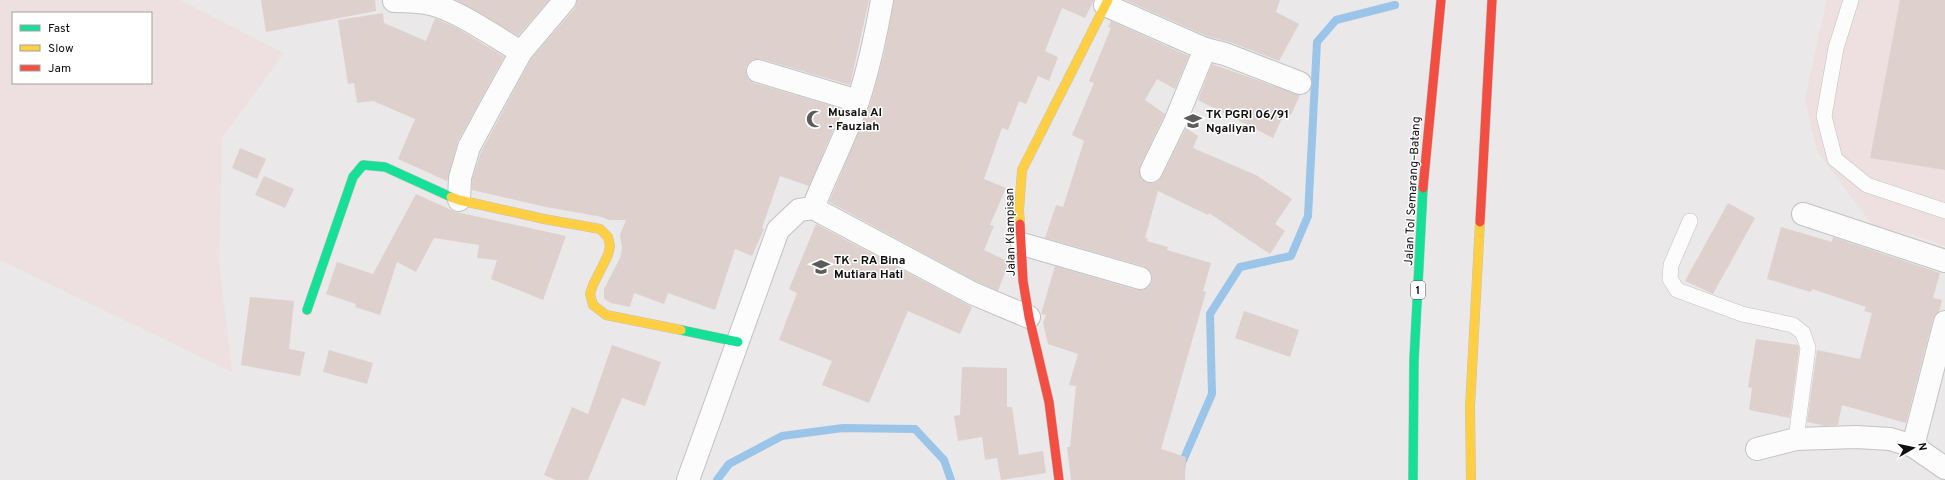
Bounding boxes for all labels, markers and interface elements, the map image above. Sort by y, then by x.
legend [12,12,152,84]
text: Fast [48,21,70,37]
text: Slow [48,41,74,57]
text: Jam [48,61,71,77]
place label: Musala Al - Fauziah [828,105,882,135]
place label: TK PGRI 06/91 Ngaliyan [1206,107,1289,137]
mosque icon: Musala Al - Fauziah [805,109,825,129]
school or university icon: TK PGRI 06/91 Ngaliyan [1183,111,1203,131]
street label: Jalan Tol Semarang–Batang [1401,116,1425,266]
street label: Jalan Klampisan [1002,188,1020,276]
place label: TK - RA Bina Mutiara Hati [834,253,905,283]
school or university icon: TK - RA Bina Mutiara Hati [811,257,831,277]
road number: 1 [1411,281,1425,299]
north arrow [1893,428,1933,468]
text: N [1914,442,1929,452]

